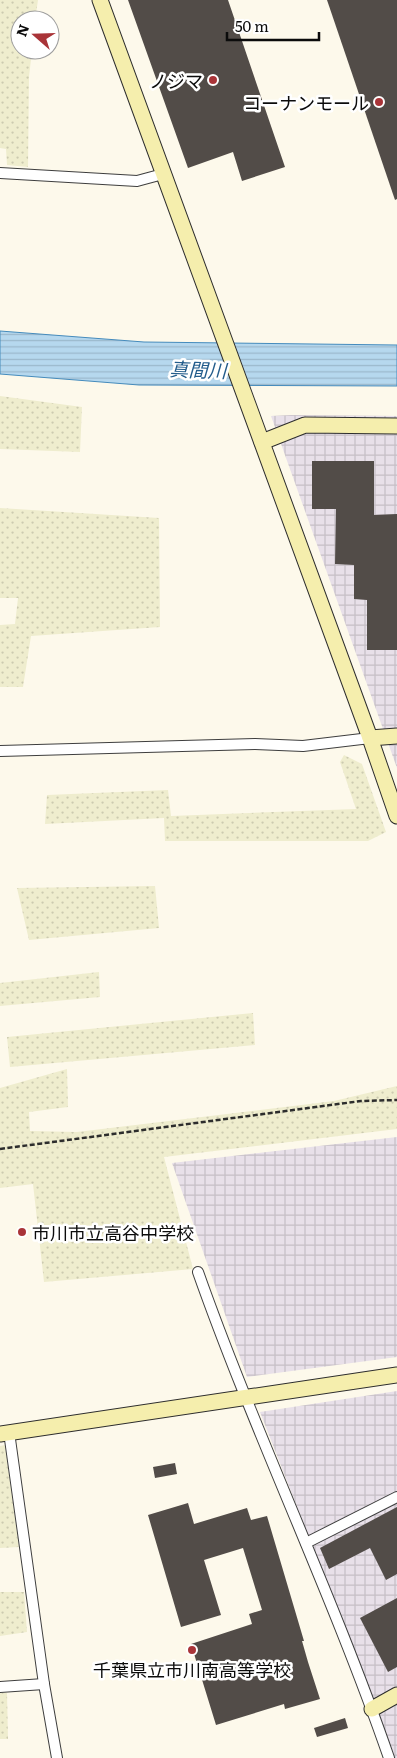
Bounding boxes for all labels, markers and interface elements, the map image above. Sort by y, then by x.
north arrow [10,10,60,60]
scale bar [227,10,320,42]
text: 50 m [235,14,269,37]
text: N [10,21,33,39]
place label: ノジマ [149,67,203,94]
marker: ノジマ [207,74,219,86]
place label: コーナンモール [243,89,369,116]
marker: コーナンモール [373,96,385,108]
water label: 真間川 [169,354,229,384]
place label: 市川市立高谷中学校 [32,1219,194,1246]
marker: 市川市立高谷中学校 [16,1226,28,1238]
marker: 千葉県立市川南高等学校 [186,1644,198,1656]
place label: 千葉県立市川南高等学校 [93,1656,291,1683]

